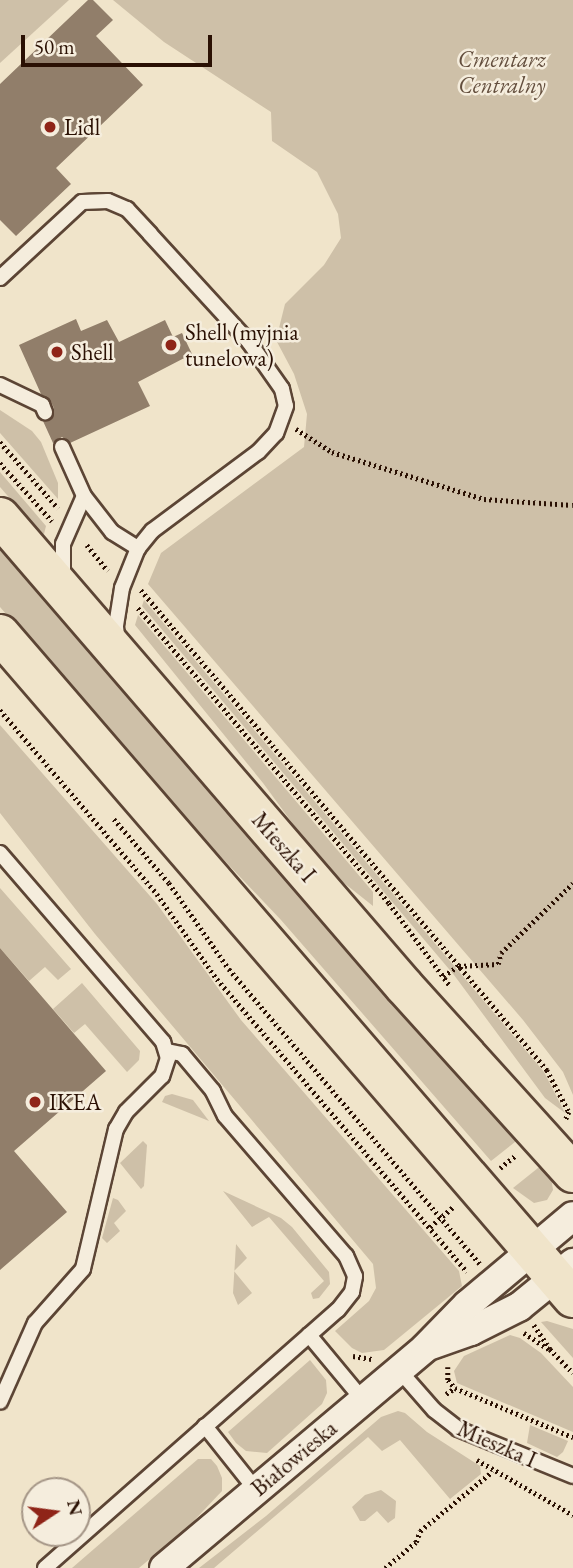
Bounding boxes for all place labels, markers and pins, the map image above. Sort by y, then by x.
place label: Lidl [64,113,100,141]
marker: Lidl [42,119,58,135]
place label: Shell (myjnia tunelowa) [185,318,299,372]
marker: Shell (myjnia tunelowa) [163,337,179,353]
place label: Shell [71,338,114,366]
marker: Shell [49,344,65,360]
place label: IKEA [49,1088,101,1116]
marker: IKEA [27,1094,43,1110]

